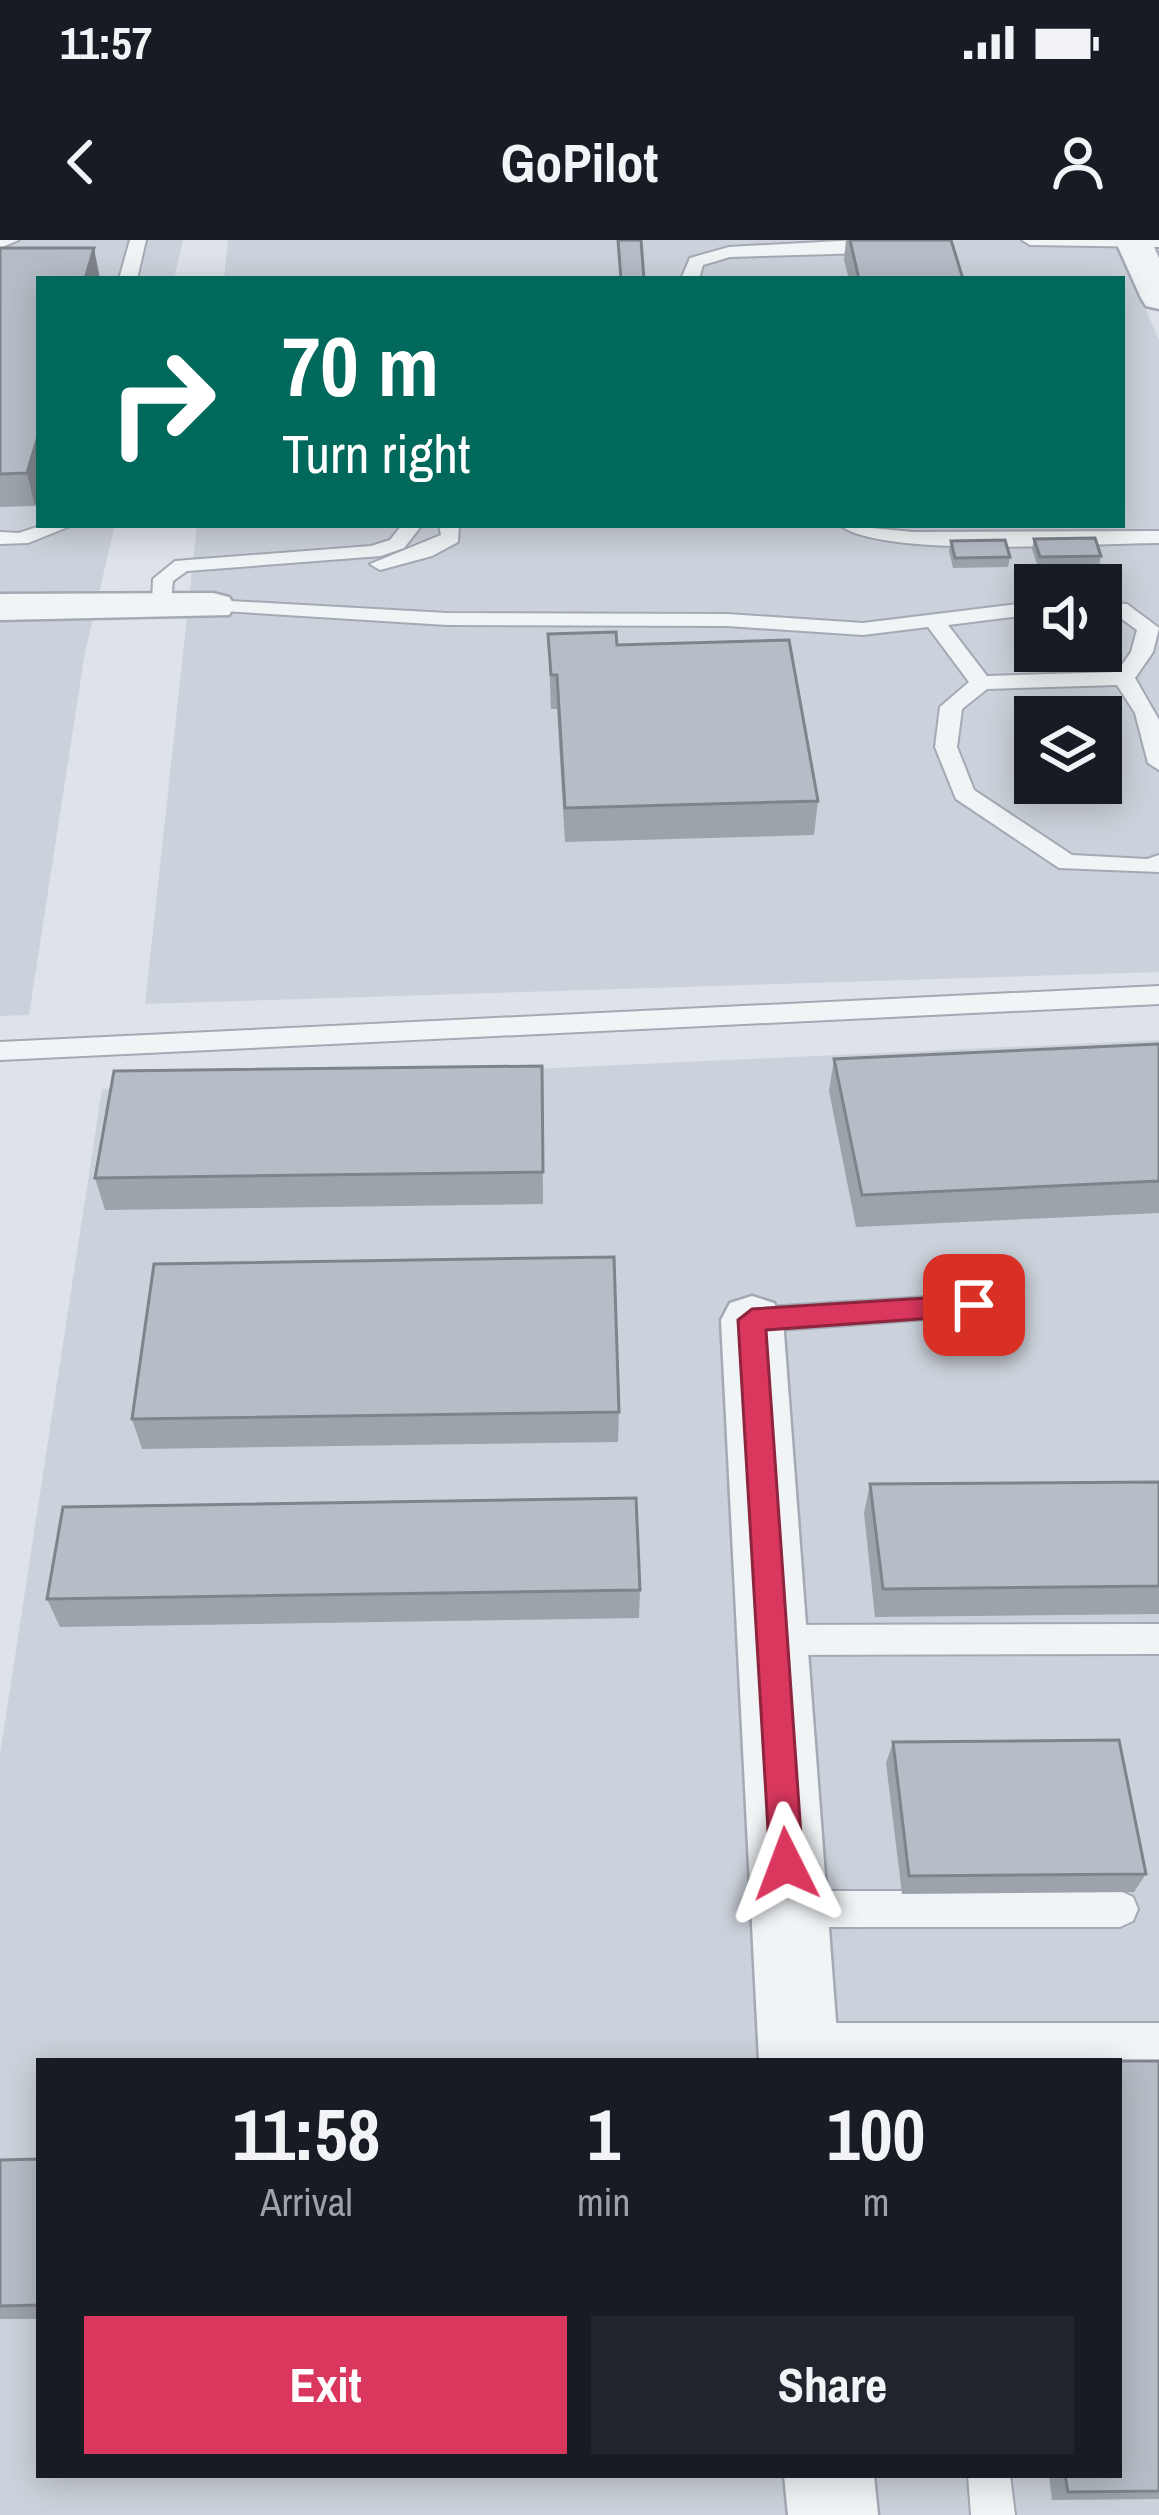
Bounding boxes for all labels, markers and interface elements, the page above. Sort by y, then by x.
text: 11:57 [60,12,152,73]
text: GoPilot [501,126,658,199]
icon: back [48,129,114,195]
icon: person [1045,129,1111,195]
text: 70 m [282,309,439,422]
icon: right [84,324,240,480]
text: Turn right [282,417,470,490]
map controls [1014,564,1122,804]
button: sound [1014,564,1122,672]
button: layers [1014,696,1122,804]
pin [923,1254,1025,1356]
icon: arrive [941,1272,1007,1338]
position arrow [723,1801,849,1927]
text: 11:58 [233,2085,380,2182]
text: 1 [587,2085,620,2182]
text: 100 [827,2085,925,2182]
text: Arrival [260,2176,353,2228]
text: min [577,2176,630,2228]
text: m [863,2176,889,2228]
button: Exit [84,2316,567,2454]
button: Share [591,2316,1074,2454]

